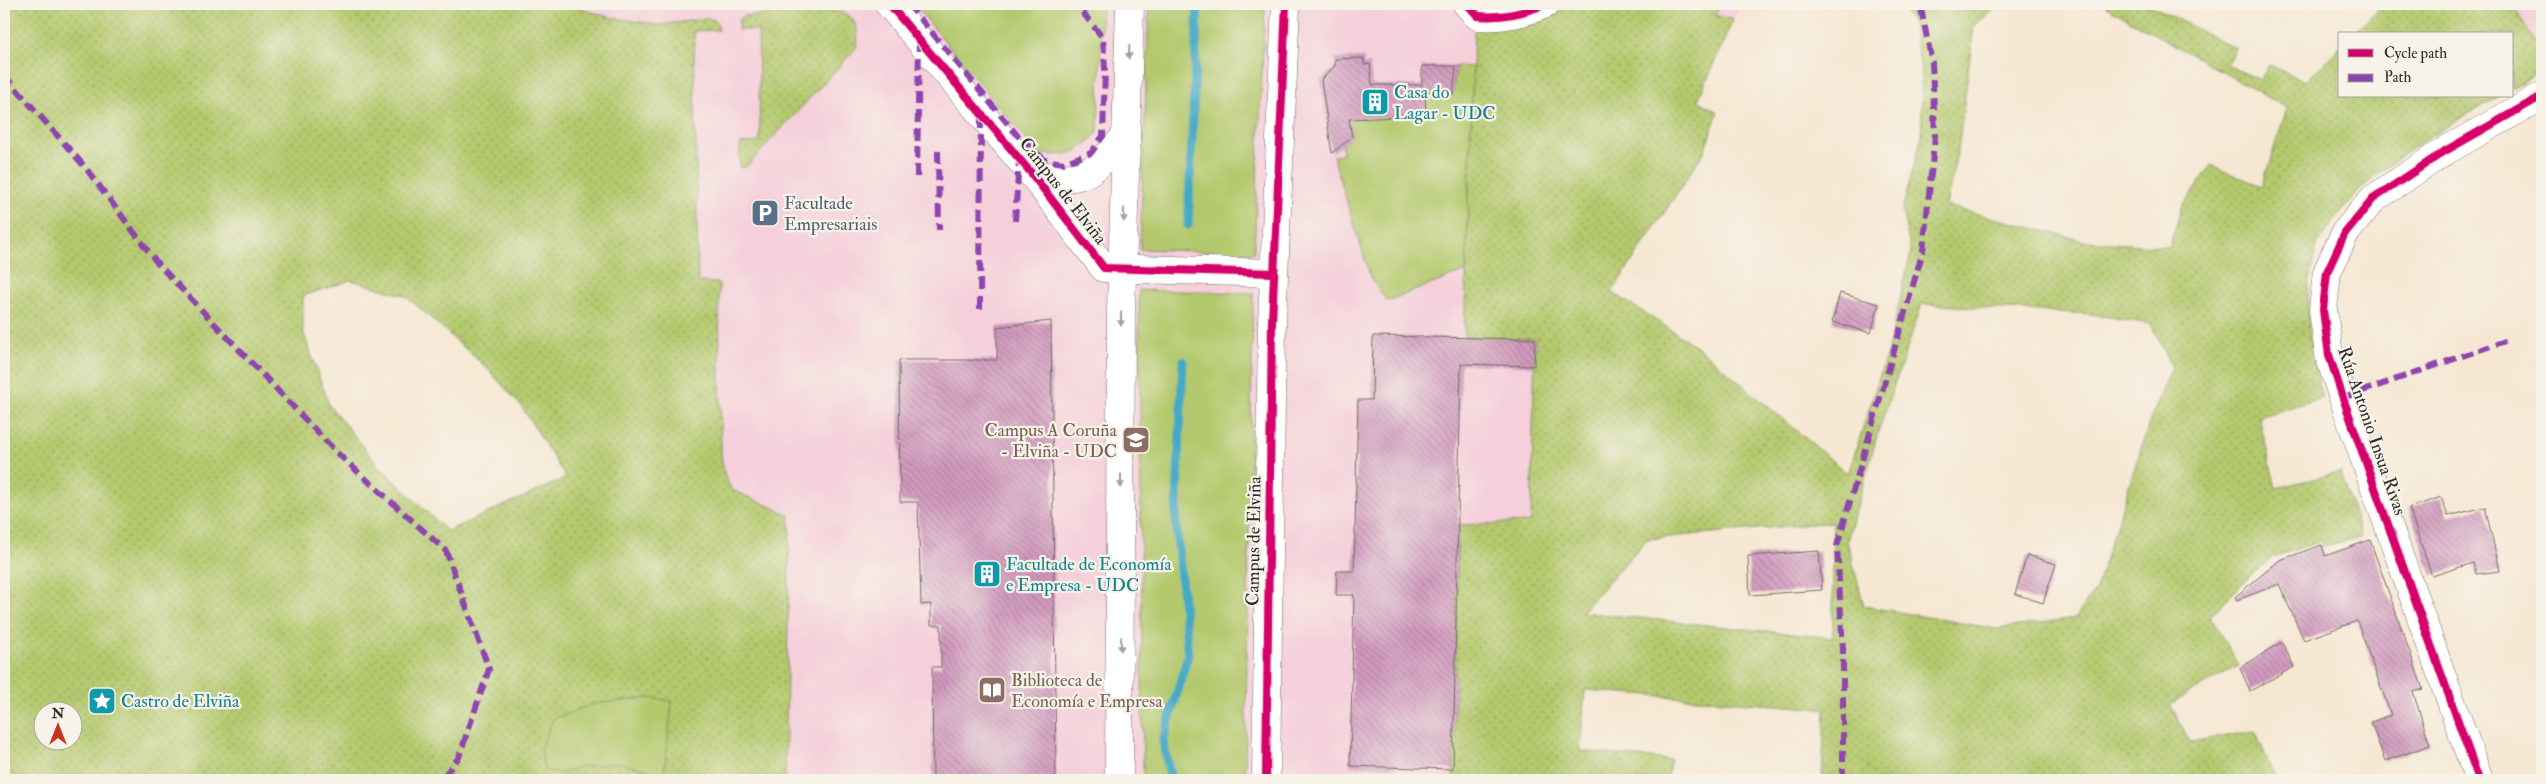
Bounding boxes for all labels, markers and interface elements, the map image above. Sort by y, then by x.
legend [2338,32,2514,98]
text: Cycle path [2384,44,2447,64]
one-way arrow [1124,45,1132,61]
text: Path [2384,68,2411,87]
place label: Casa do Lagar - UDC [1394,81,1496,125]
building icon: Casa do Lagar - UDC [1360,87,1390,117]
street label: Campus de Elviña [1014,133,1112,250]
place label: Facultade Empresariais [784,192,878,236]
parking icon: Facultade Empresariais [750,198,780,228]
one-way arrow [1119,207,1127,223]
one-way arrow [1117,311,1125,327]
street label: Rúa Antonio Insua Rivas [2332,344,2412,518]
place label: Campus A Coruña - Elviña - UDC [984,419,1118,463]
school or university icon: Campus A Coruña - Elviña - UDC [1121,425,1151,455]
one-way arrow [1117,474,1125,490]
street label: Campus de Elviña [1241,475,1267,606]
place label: Facultade de Economía e Empresa - UDC [1006,553,1172,597]
building icon: Facultade de Economía e Empresa - UDC [972,559,1002,589]
one-way arrow [1117,636,1125,652]
place label: Biblioteca de Economía e Empresa [1011,669,1163,713]
library icon: Biblioteca de Economía e Empresa [977,675,1007,705]
place icon: Castro de Elviña [87,686,117,716]
place label: Castro de Elviña [121,690,240,713]
north arrow [32,702,82,752]
text: N [51,705,65,722]

